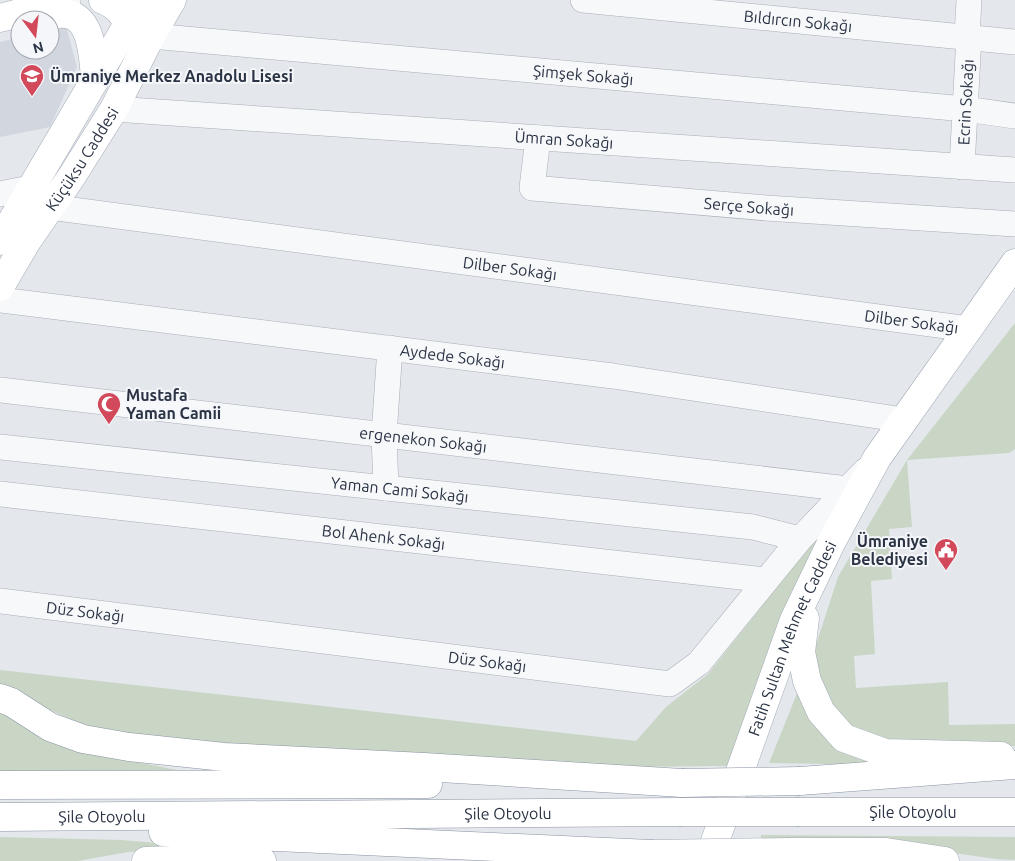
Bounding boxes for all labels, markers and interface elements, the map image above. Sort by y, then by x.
street label: Bıldırcın Sokağı [743,7,853,35]
north arrow [10,10,60,60]
text: N [31,38,45,57]
street label: Ecrin Sokağı [954,58,977,146]
street label: Şimşek Sokağı [532,61,634,88]
school or university icon: Ümraniye Merkez Anadolu Lisesi [19,63,45,97]
place label: Ümraniye Merkez Anadolu Lisesi [50,66,293,85]
street label: Küçüksu Caddesi [42,104,122,214]
street label: Ümran Sokağı [514,127,614,152]
street label: Serçe Sokağı [703,194,795,219]
street label: Dilber Sokağı [462,253,558,283]
street label: Dilber Sokağı [863,306,959,337]
street label: Aydede Sokağı [399,341,506,372]
place label: Mustafa Yaman Camii [126,386,221,422]
mosque icon: Mustafa Yaman Camii [96,391,122,425]
street label: ergenekon Sokağı [358,423,488,456]
street label: Yaman Cami Sokağı [330,473,470,506]
street label: Bol Ahenk Sokağı [321,521,446,553]
place label: Ümraniye Belediyesi [851,531,928,568]
public building icon: Ümraniye Belediyesi [933,537,959,571]
street label: Fatih Sultan Mehmet Caddesi [744,538,840,738]
street label: Düz Sokağı [45,598,125,625]
street label: Düz Sokağı [447,648,527,675]
street label: Şile Otoyolu [869,803,957,821]
street label: Şile Otoyolu [464,804,552,823]
street label: Şile Otoyolu [58,807,146,826]

